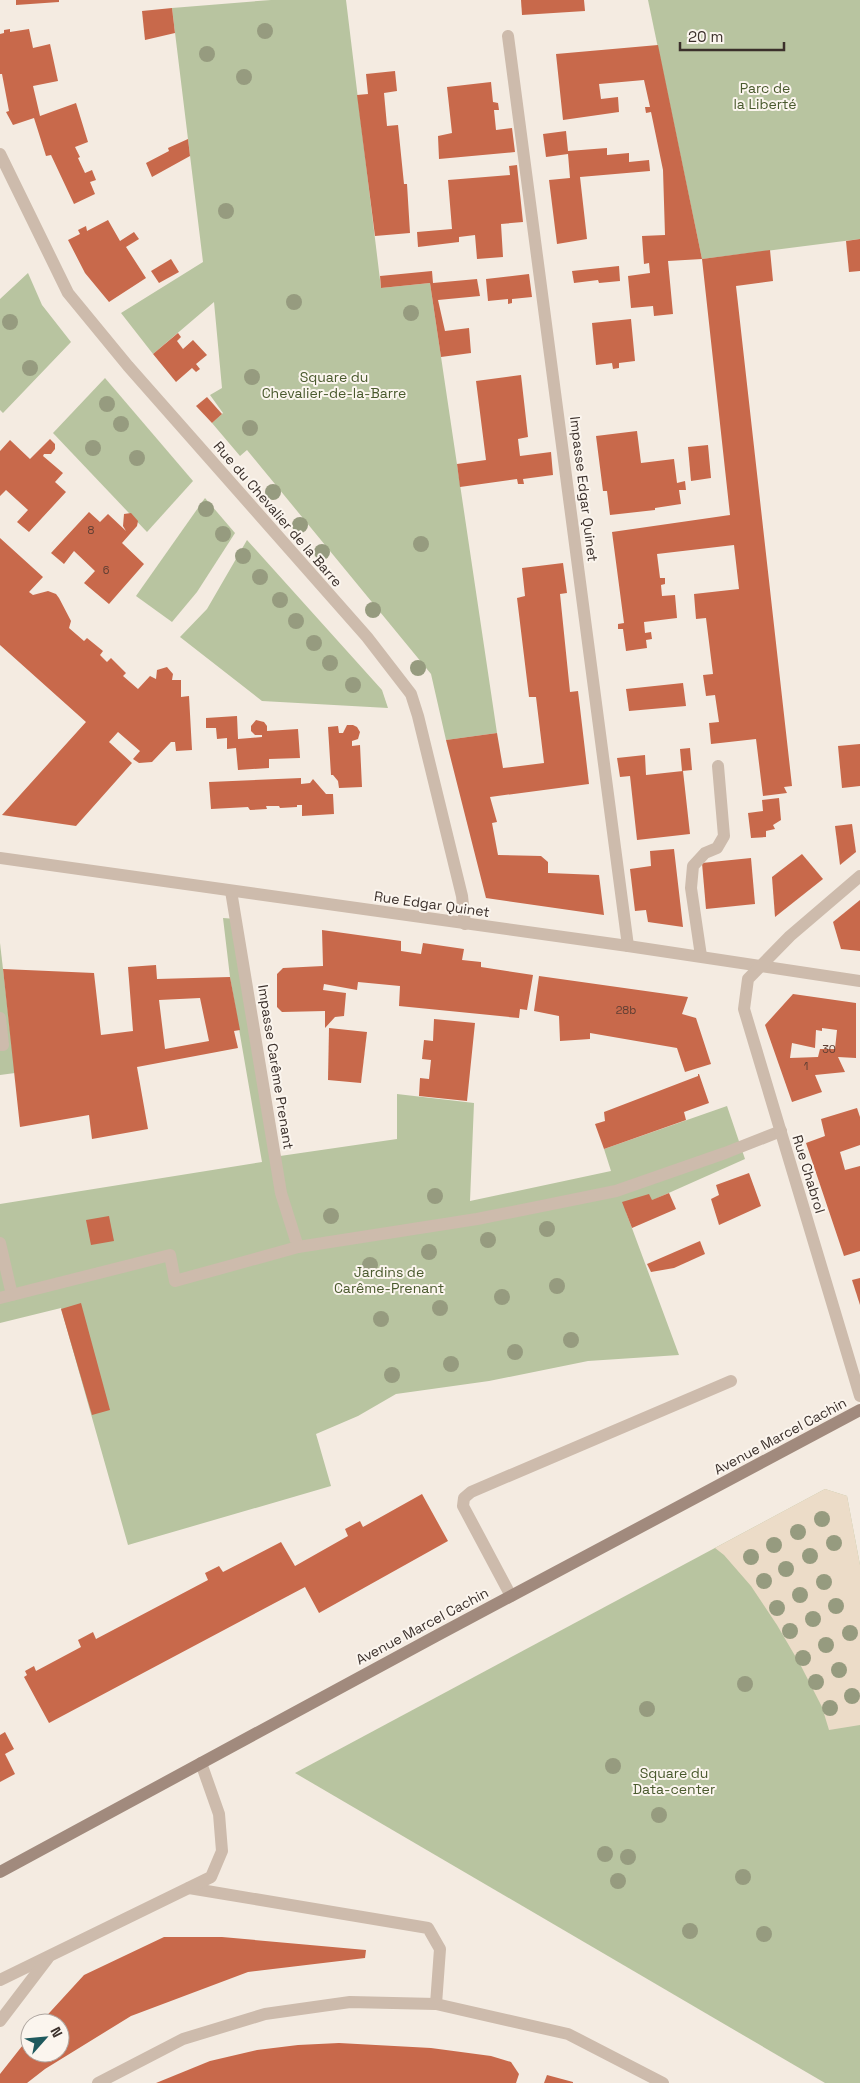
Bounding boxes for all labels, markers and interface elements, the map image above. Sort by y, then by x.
scale bar [680,20,784,52]
text: 20 m [688,27,723,46]
park label: Parc de la Liberté [733,79,797,113]
park label: Square du Chevalier-de-la-Barre [262,368,406,402]
street label: Impasse Edgar Quinet [566,415,602,563]
street label: Rue du Chevalier de la Barre [210,437,346,591]
house number: 8 [88,523,95,537]
house number: 6 [103,563,110,577]
street label: Rue Edgar Quinet [373,887,491,921]
street label: Impasse Carême Prenant [254,983,298,1151]
house number: 28b [616,1003,636,1017]
house number: 30 [822,1042,836,1056]
house number: 1 [804,1059,808,1073]
street label: Rue Chabrol [789,1133,829,1215]
park label: Jardins de Carême-Prenant [334,1263,444,1297]
street label: Avenue Marcel Cachin [711,1393,849,1479]
street label: Avenue Marcel Cachin [353,1583,491,1669]
park label: Square du Data-center [633,1764,715,1798]
north arrow [20,2013,70,2063]
text: N [46,2024,67,2040]

